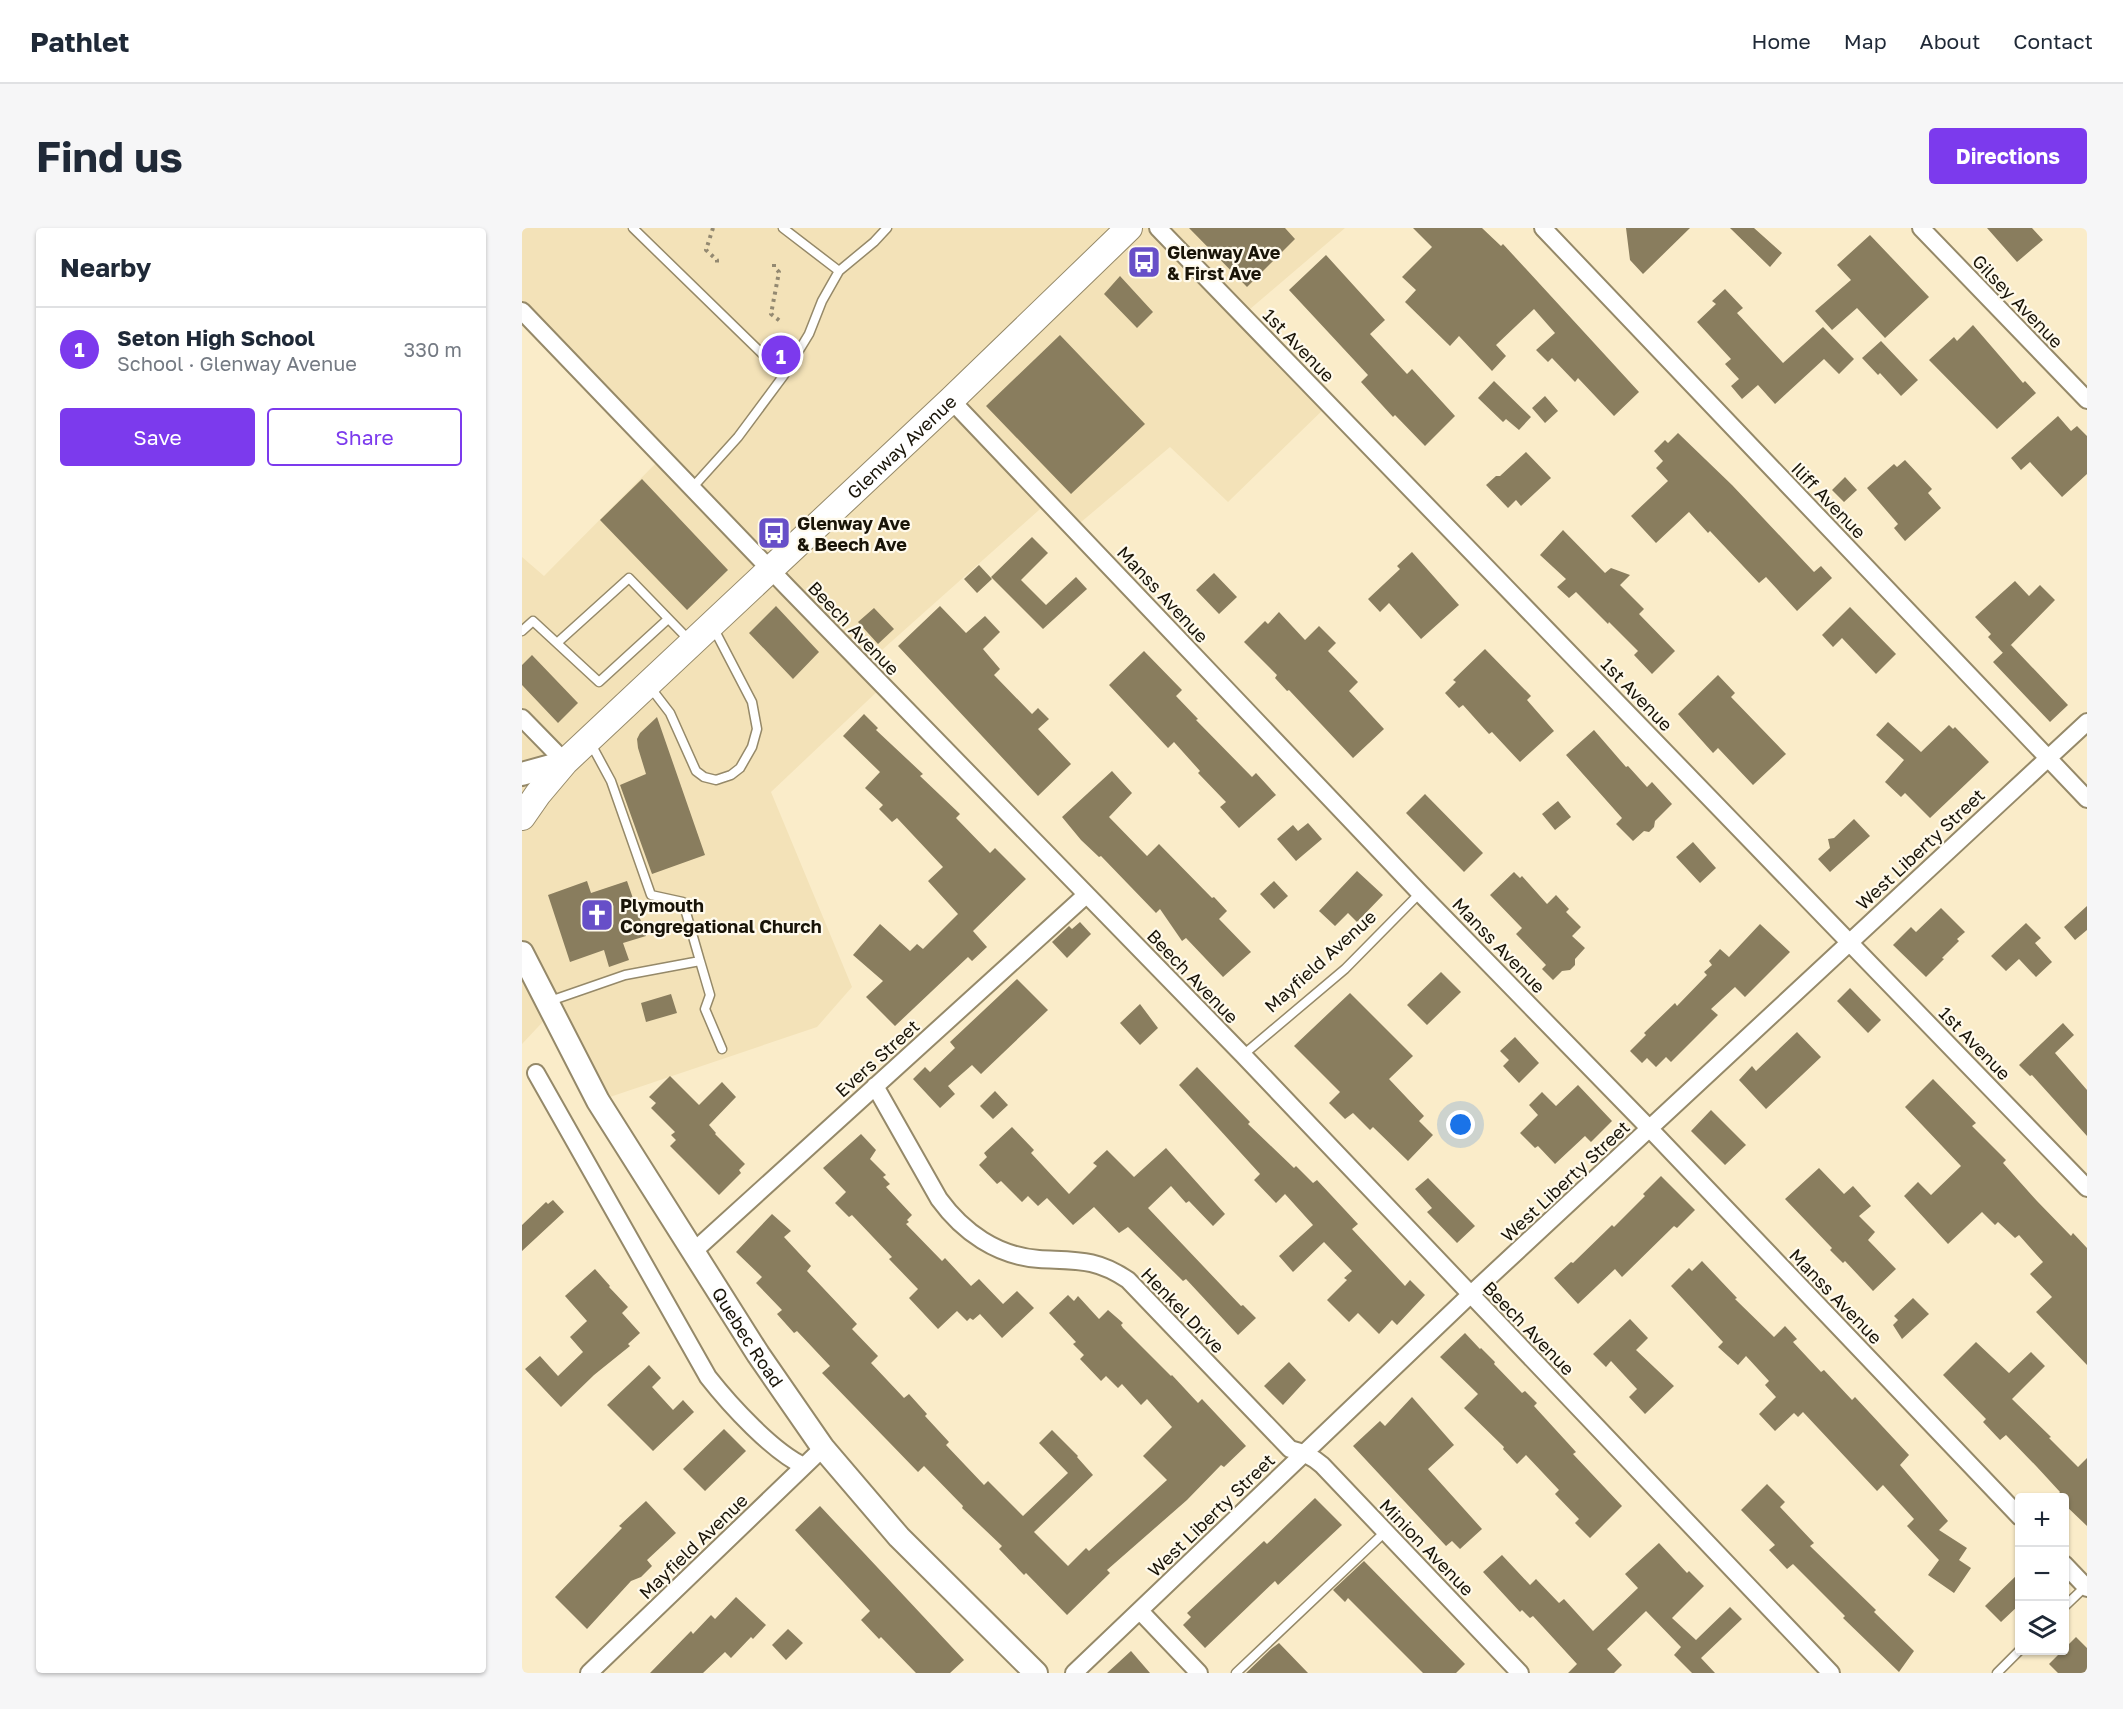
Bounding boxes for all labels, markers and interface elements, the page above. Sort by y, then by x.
text: Pathlet [30,25,130,58]
text: Home [1751,28,1811,54]
text: Map [1844,28,1887,54]
text: About [1920,28,1980,54]
text: Contact [2013,28,2093,54]
button: Directions [1929,128,2087,184]
text: Find us [36,131,183,181]
place label: Glenway Ave & First Ave [1167,241,1281,284]
bus stop icon: Glenway Ave & First Ave [1126,244,1162,280]
street label: Gilsey Avenue [1968,250,2068,352]
text: Nearby [60,252,151,283]
street label: 1st Avenue [1259,304,1339,386]
text: Seton High School [117,324,315,351]
pin: 1 [762,332,800,378]
text: 1 [74,337,85,361]
text: 330 m [404,337,462,361]
text: School · Glenway Avenue [117,351,357,375]
street label: Glenway Avenue [842,390,961,503]
button: Save [60,408,255,466]
button: Share [267,408,462,466]
street label: Iliff Avenue [1787,457,1871,543]
place label: Glenway Ave & Beech Ave [797,512,911,555]
bus stop icon: Glenway Ave & Beech Ave [756,515,792,551]
street label: Manss Avenue [1113,541,1213,647]
street label: Beech Avenue [804,577,904,679]
street label: 1st Avenue [1597,653,1677,735]
street label: West Liberty Street [1851,784,1989,914]
street label: Manss Avenue [1448,893,1550,997]
place label: Plymouth Congregational Church [620,894,822,937]
church icon: Plymouth Congregational Church [579,897,615,933]
street label: Mayfield Avenue [1260,905,1380,1017]
street label: Beech Avenue [1143,925,1243,1027]
street label: 1st Avenue [1935,1002,2015,1084]
street label: Evers Street [831,1015,923,1101]
your location [1446,1110,1475,1139]
street label: West Liberty Street [1496,1116,1634,1246]
street label: Manss Avenue [1785,1244,1887,1348]
street label: Henkel Drive [1137,1263,1229,1357]
street label: Beech Avenue [1479,1277,1579,1379]
street label: Quebec Road [708,1283,788,1391]
street label: West Liberty Street [1143,1449,1279,1581]
street label: Mayfield Avenue [634,1489,752,1603]
map controls [2015,1493,2069,1655]
button: + [2015,1493,2069,1547]
street label: Minion Avenue [1375,1494,1479,1600]
button: − [2015,1547,2069,1601]
button: layers [2015,1601,2069,1655]

